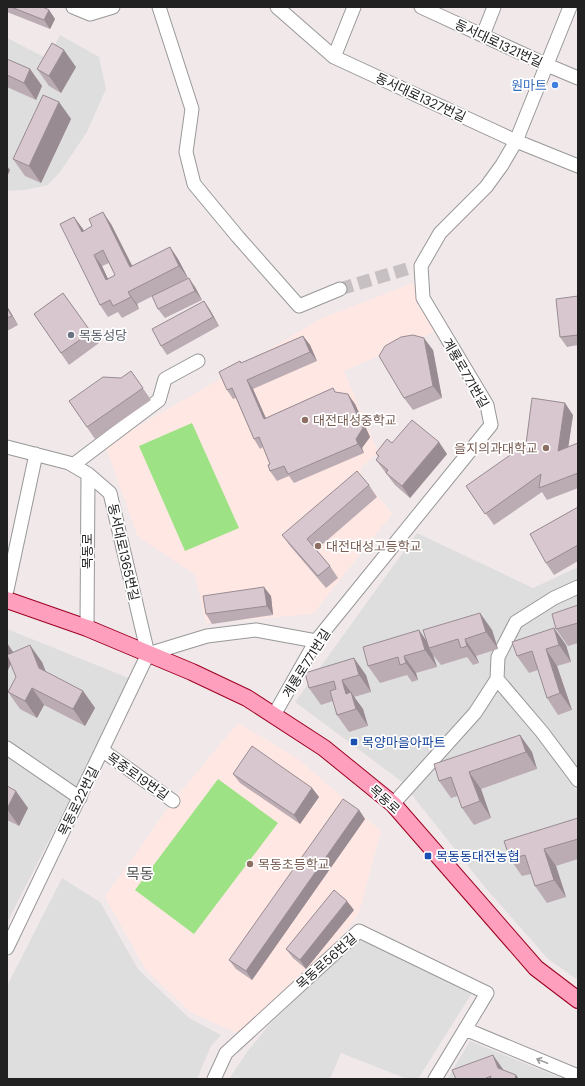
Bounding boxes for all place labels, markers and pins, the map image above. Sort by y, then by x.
place label: 원마트 [511,77,547,94]
marker: 원마트 [550,80,560,90]
place label: 목동성당 [79,327,127,344]
marker: 목동성당 [66,330,76,340]
place label: 대전대성중학교 [313,412,397,429]
marker: 대전대성중학교 [300,415,310,425]
place label: 을지의과대학교 [454,440,538,457]
marker: 을지의과대학교 [541,443,551,453]
place label: 대전대성고등학교 [326,538,422,555]
marker: 대전대성고등학교 [313,541,323,551]
place label: 목양마을아파트 [362,734,446,751]
marker: 목양마을아파트 [349,737,359,747]
place label: 목동동대전농협 [436,848,520,865]
marker: 목동동대전농협 [423,851,433,861]
place label: 목동초등학교 [258,856,330,873]
marker: 목동초등학교 [245,859,255,869]

